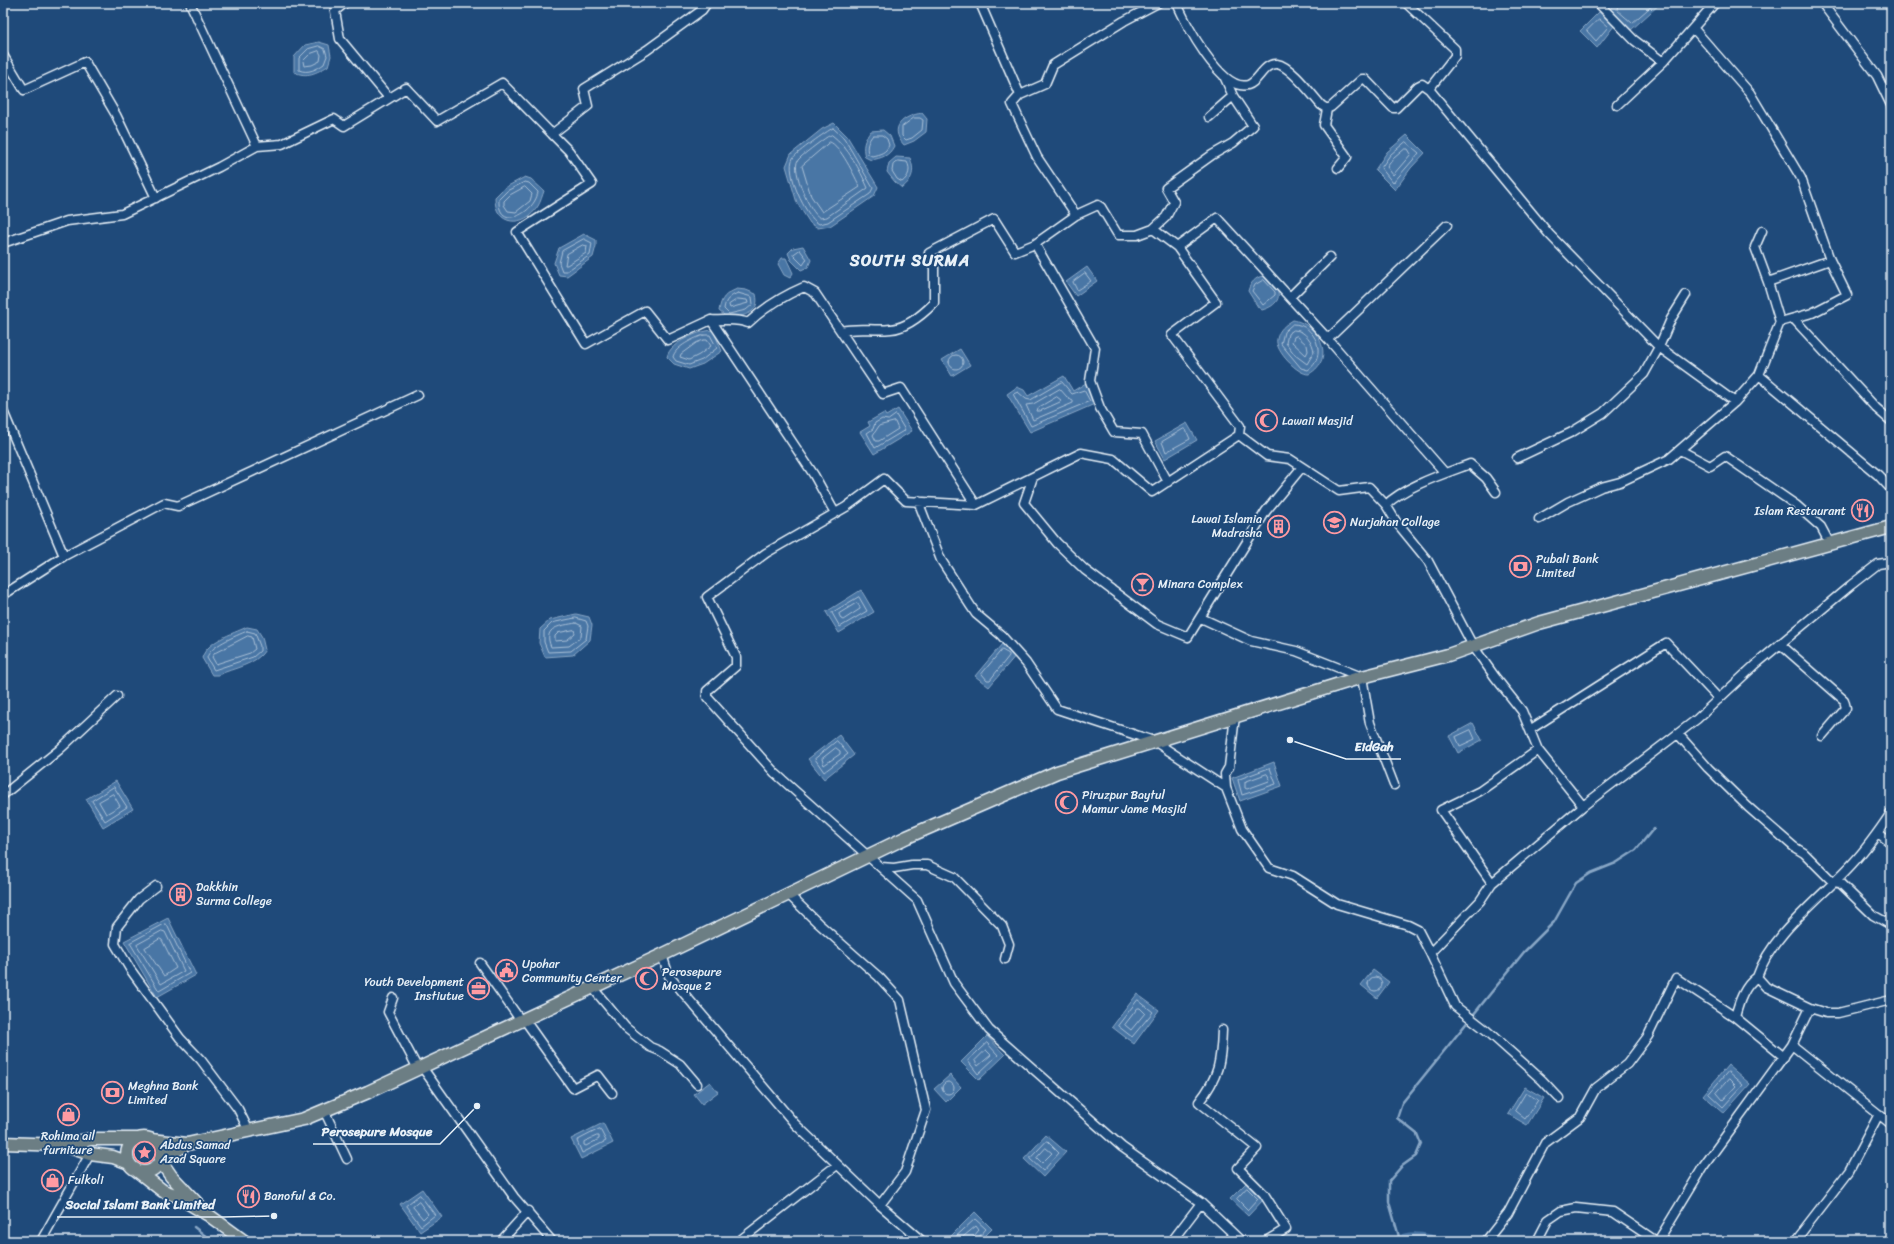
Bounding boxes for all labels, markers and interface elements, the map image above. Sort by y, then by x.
district label: SOUTH SURMA [849,246,970,275]
mosque icon: Lawaii Masjid [1253,408,1279,434]
place label: Lawaii Masjid [1282,410,1353,432]
restaurant icon: Islam Restaurant [1849,498,1875,524]
place label: Islam Restaurant [1754,500,1846,522]
place label: Lawai Islamia Madrasha [1191,508,1262,544]
school or university icon: Nurjahan Collage [1322,509,1348,535]
place label: Nurjahan Collage [1350,511,1440,533]
building icon: Lawai Islamia Madrasha [1265,513,1291,539]
place label: Pubali Bank Limited [1536,548,1599,584]
bank icon: Pubali Bank Limited [1508,553,1534,579]
bar icon: Minara Complex [1129,571,1155,597]
place label: Minara Complex [1158,573,1243,595]
callout: EidGah [1346,734,1401,759]
text: EidGah [1354,735,1394,758]
place label: Piruzpur Baytul Mamur Jame Masjid [1082,784,1187,820]
mosque icon: Piruzpur Baytul Mamur Jame Masjid [1053,789,1079,815]
place label: Dakkhin Surma College [196,876,272,912]
building icon: Dakkhin Surma College [168,881,194,907]
place label: Upohar Community Center [522,953,622,989]
public building icon: Upohar Community Center [494,958,520,984]
place label: Perosepure Mosque 2 [662,961,722,997]
mosque icon: Perosepure Mosque 2 [634,966,660,992]
place label: Youth Development Instiutue [364,971,464,1007]
office icon: Youth Development Instiutue [466,976,492,1002]
place label: Meghna Bank Limited [128,1075,199,1111]
bank icon: Meghna Bank Limited [100,1080,126,1106]
shop icon: Rohima ail furniture [55,1102,81,1128]
callout: Perosepure Mosque [313,1119,440,1144]
text: Perosepure Mosque [322,1120,433,1143]
place label: Rohima ail furniture [41,1125,96,1161]
place label: Abdus Samad Azad Square [159,1134,231,1170]
place icon: Abdus Samad Azad Square [132,1139,158,1165]
shop icon: Fulkoli [40,1167,66,1193]
place label: Fulkoli [68,1169,104,1191]
restaurant icon: Banoful & Co. [236,1183,262,1209]
place label: Banoful & Co. [264,1185,336,1207]
callout: Social Islami Bank Limited [57,1192,224,1217]
text: Social Islami Bank Limited [64,1193,216,1216]

